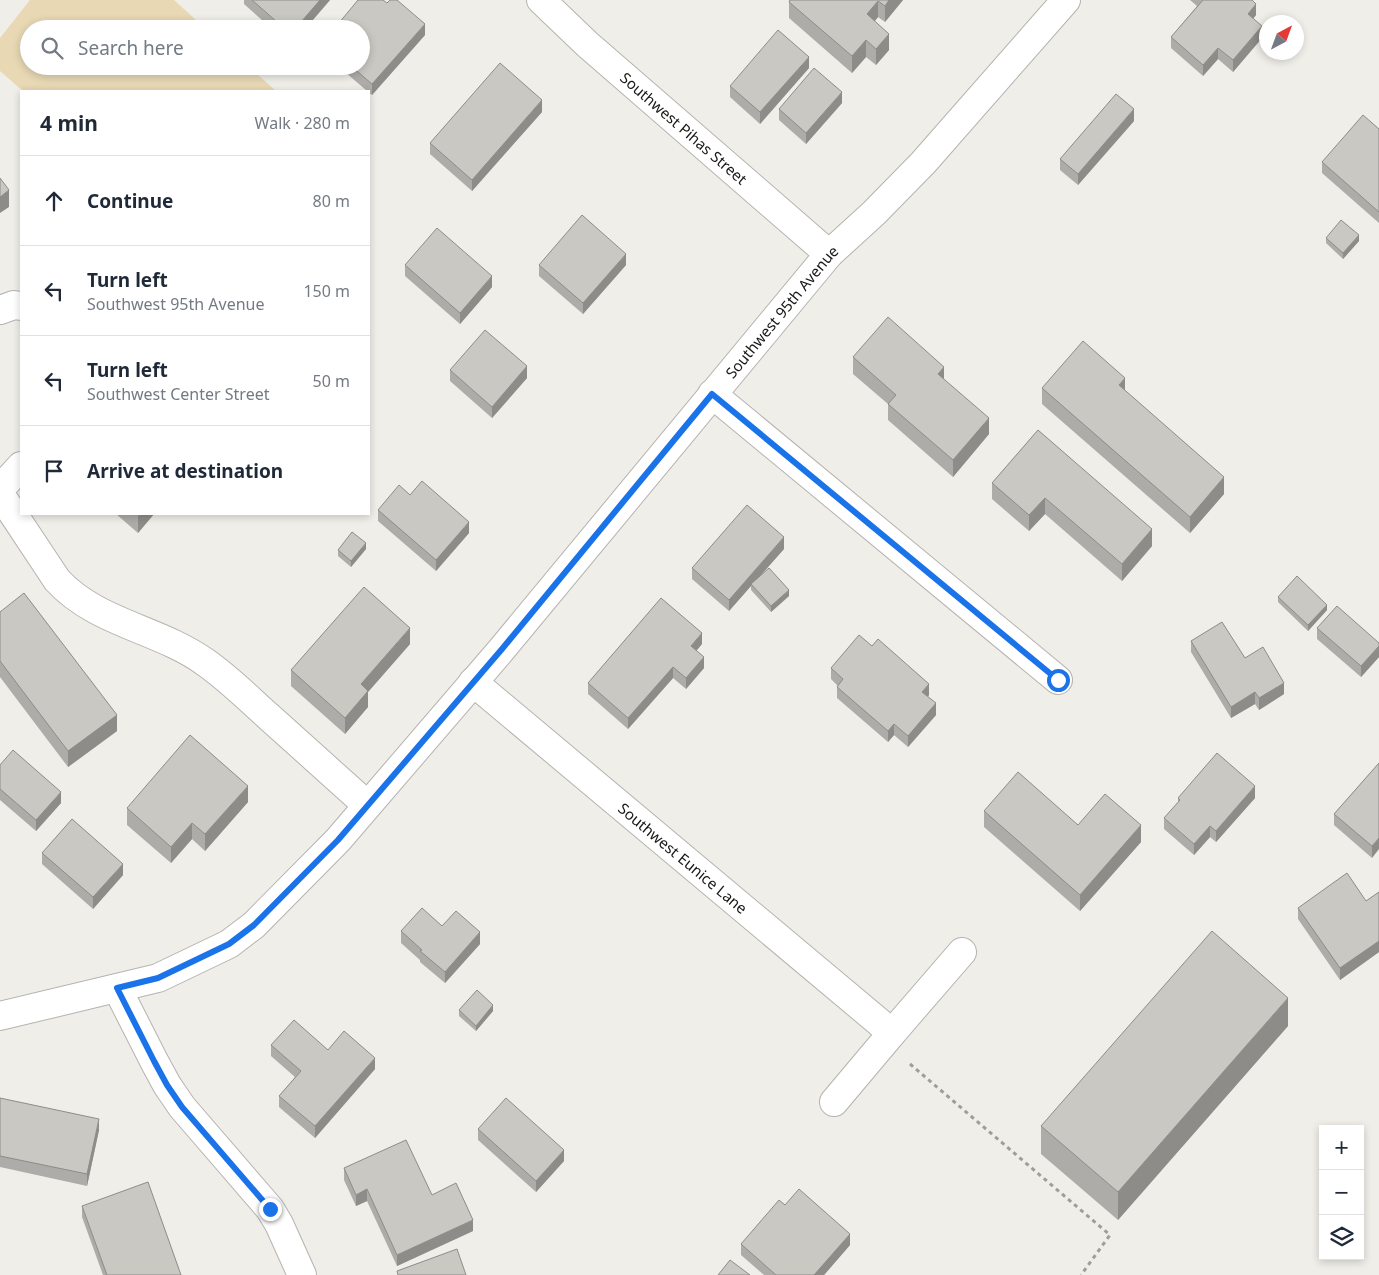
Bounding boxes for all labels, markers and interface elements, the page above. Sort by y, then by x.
north arrow [1259,15,1304,60]
search box [20,20,370,75]
icon: search [38,34,66,62]
text: Search here [78,35,184,61]
street label: Southwest Pihas Street [616,68,752,189]
text: 4 min [40,109,98,137]
text: Walk · 280 m [255,112,350,134]
icon: ahead [40,187,68,215]
text: Continue [87,188,173,214]
text: 80 m [313,190,350,212]
street label: Southwest 95th Avenue [721,241,842,382]
text: Turn left [87,267,168,293]
icon: left [40,277,68,305]
text: 150 m [303,280,350,302]
text: Southwest 95th Avenue [87,293,265,315]
text: Turn left [87,357,168,383]
icon: left [40,367,68,395]
text: 50 m [313,370,350,392]
text: Southwest Center Street [87,383,269,405]
icon: arrive [40,457,68,485]
text: Arrive at destination [87,458,283,484]
route start [1047,669,1070,692]
street label: Southwest Eunice Lane [614,798,752,918]
map controls [1319,1125,1364,1260]
button: + [1319,1125,1364,1170]
button: − [1319,1170,1364,1215]
route end [259,1198,282,1221]
button: layers [1319,1215,1364,1260]

